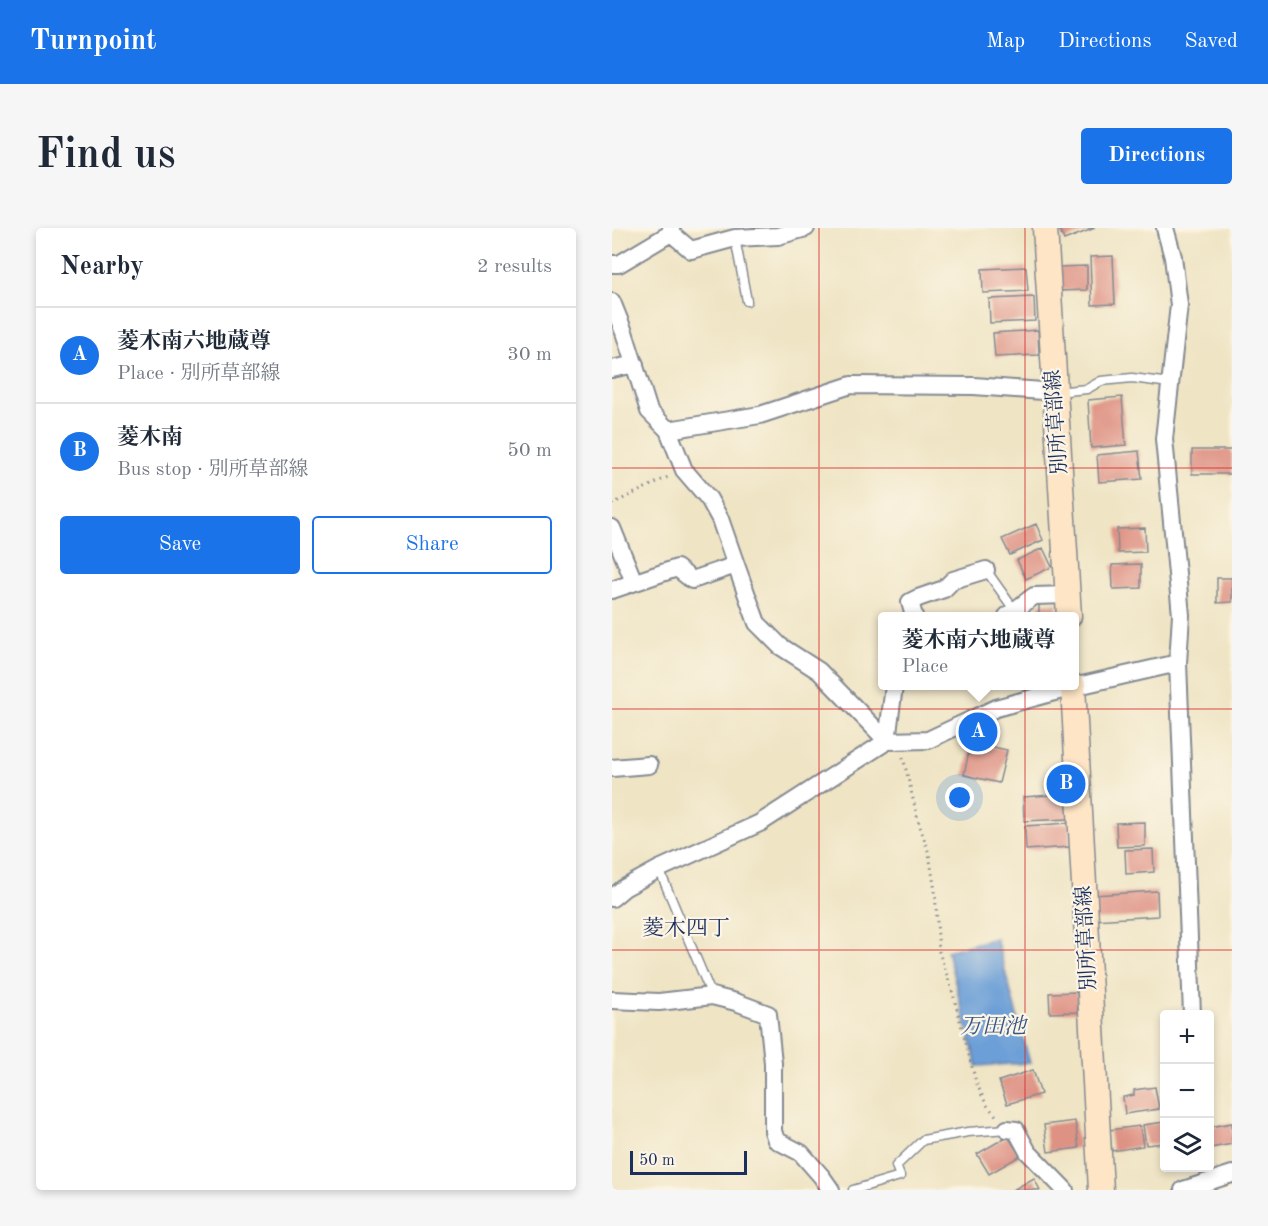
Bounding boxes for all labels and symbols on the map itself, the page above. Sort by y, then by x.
street label: 別所草部線 [1041,369,1071,475]
pin: A [958,710,998,754]
pin: B [1046,762,1086,806]
your location [945,783,974,812]
street label: 別所草部線 [1072,885,1100,991]
district label: 菱木四丁 [642,916,730,940]
water label: 万田池 [960,1014,1029,1038]
scale bar [630,1148,747,1176]

